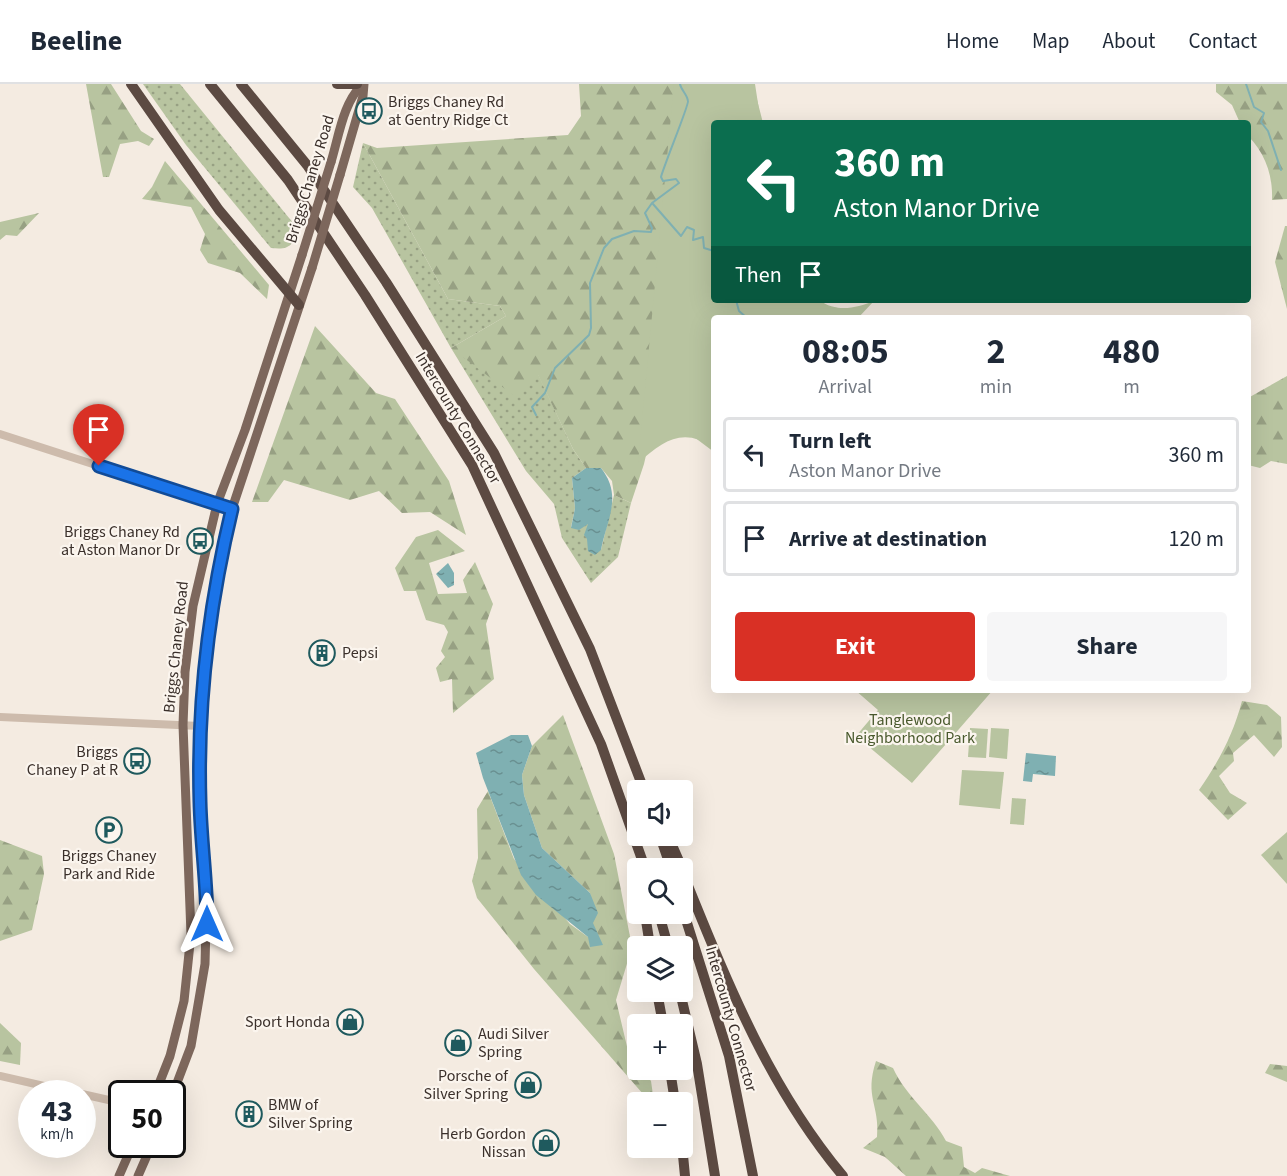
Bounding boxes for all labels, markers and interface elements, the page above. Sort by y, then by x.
text: Beeline [30,21,122,61]
text: Home [946,26,999,56]
text: Map [1032,26,1070,56]
text: About [1103,26,1155,56]
text: Contact [1188,26,1257,56]
place label: Briggs Chaney Rd at Gentry Ridge Ct [388,91,509,131]
bus stop icon: Briggs Chaney Rd at Gentry Ridge Ct [354,96,384,126]
street label: Briggs Chaney Road [280,112,340,246]
text: 360 m [834,133,945,193]
icon: left [735,144,813,222]
text: Aston Manor Drive [834,189,1040,228]
icon: arrive [794,258,827,291]
text: Then [735,259,782,291]
text: 08:05 [802,326,889,377]
text: 2 [986,326,1005,377]
text: 480 [1103,326,1160,377]
street label: Intercounty Connector [410,348,506,489]
text: Arrival [818,373,872,401]
text: min [980,373,1012,401]
text: m [1123,373,1140,401]
pin [73,404,124,466]
icon: arrive [82,413,115,446]
text: Turn left [789,425,871,457]
icon: left [738,438,771,471]
text: 360 m [1169,439,1224,471]
text: Aston Manor Drive [789,457,941,485]
place label: Briggs Chaney Rd at Aston Manor Dr [61,521,180,561]
icon: arrive [738,522,771,555]
text: Arrive at destination [789,523,987,555]
text: 120 m [1169,523,1224,555]
bus stop icon: Briggs Chaney Rd at Aston Manor Dr [185,526,215,556]
street label: Briggs Chaney Road [158,580,194,714]
button: Exit [735,612,975,681]
button: Share [987,612,1227,681]
building icon: Pepsi [307,638,337,668]
place label: Pepsi [342,642,378,664]
park label: Tanglewood Neighborhood Park [845,709,975,749]
place label: Briggs Chaney P at R [27,741,118,781]
bus stop icon: Briggs Chaney P at R [122,746,152,776]
map controls [627,780,693,1158]
button: sound [627,780,693,846]
parking icon: Briggs Chaney Park and Ride [94,815,124,845]
place label: Briggs Chaney Park and Ride [61,845,157,885]
button: search [627,858,693,924]
position arrow [175,892,239,956]
button: layers [627,936,693,1002]
street label: Intercounty Connector [700,944,762,1095]
shop icon: Sport Honda [335,1007,365,1037]
place label: Sport Honda [245,1011,330,1033]
button: + [627,1014,693,1080]
place label: Audi Silver Spring [478,1023,549,1063]
shop icon: Audi Silver Spring [443,1028,473,1058]
place label: Porsche of Silver Spring [424,1065,509,1105]
shop icon: Porsche of Silver Spring [513,1070,543,1100]
speed limit sign: 50 [108,1080,186,1158]
text: 43 [41,1090,73,1133]
button: − [627,1092,693,1158]
place label: BMW of Silver Spring [268,1094,352,1134]
building icon: BMW of Silver Spring [234,1099,264,1129]
place label: Herb Gordon Nissan [440,1123,526,1163]
text: km/h [40,1124,74,1145]
shop icon: Herb Gordon Nissan [531,1128,561,1158]

